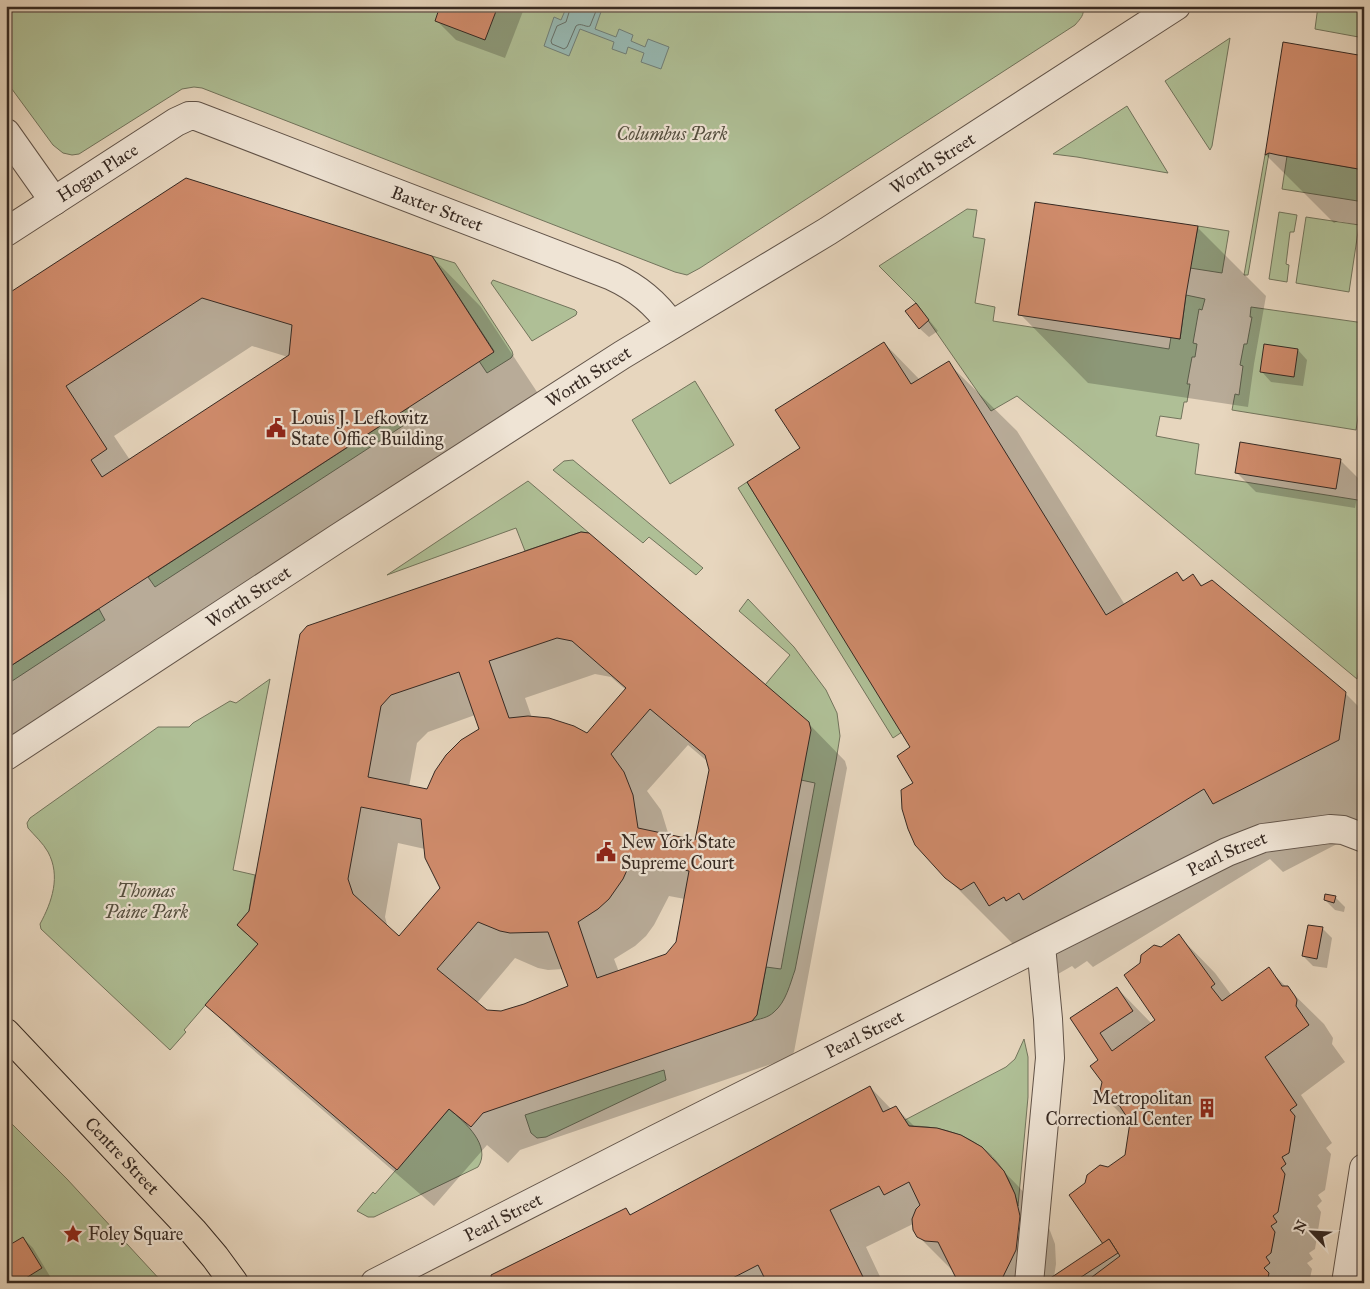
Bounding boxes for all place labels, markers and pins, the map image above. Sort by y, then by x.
place label: Louis J. Lefkowitz State Office Building [291,407,444,451]
public building icon: Louis J. Lefkowitz State Office Building [265,417,287,439]
place label: New York State Supreme Court [621,831,736,874]
public building icon: New York State Supreme Court [595,841,617,863]
place label: Metropolitan Correctional Center [1046,1087,1192,1130]
building icon: Metropolitan Correctional Center [1196,1097,1218,1119]
place icon: Foley Square [62,1223,84,1245]
place label: Foley Square [88,1223,183,1246]

